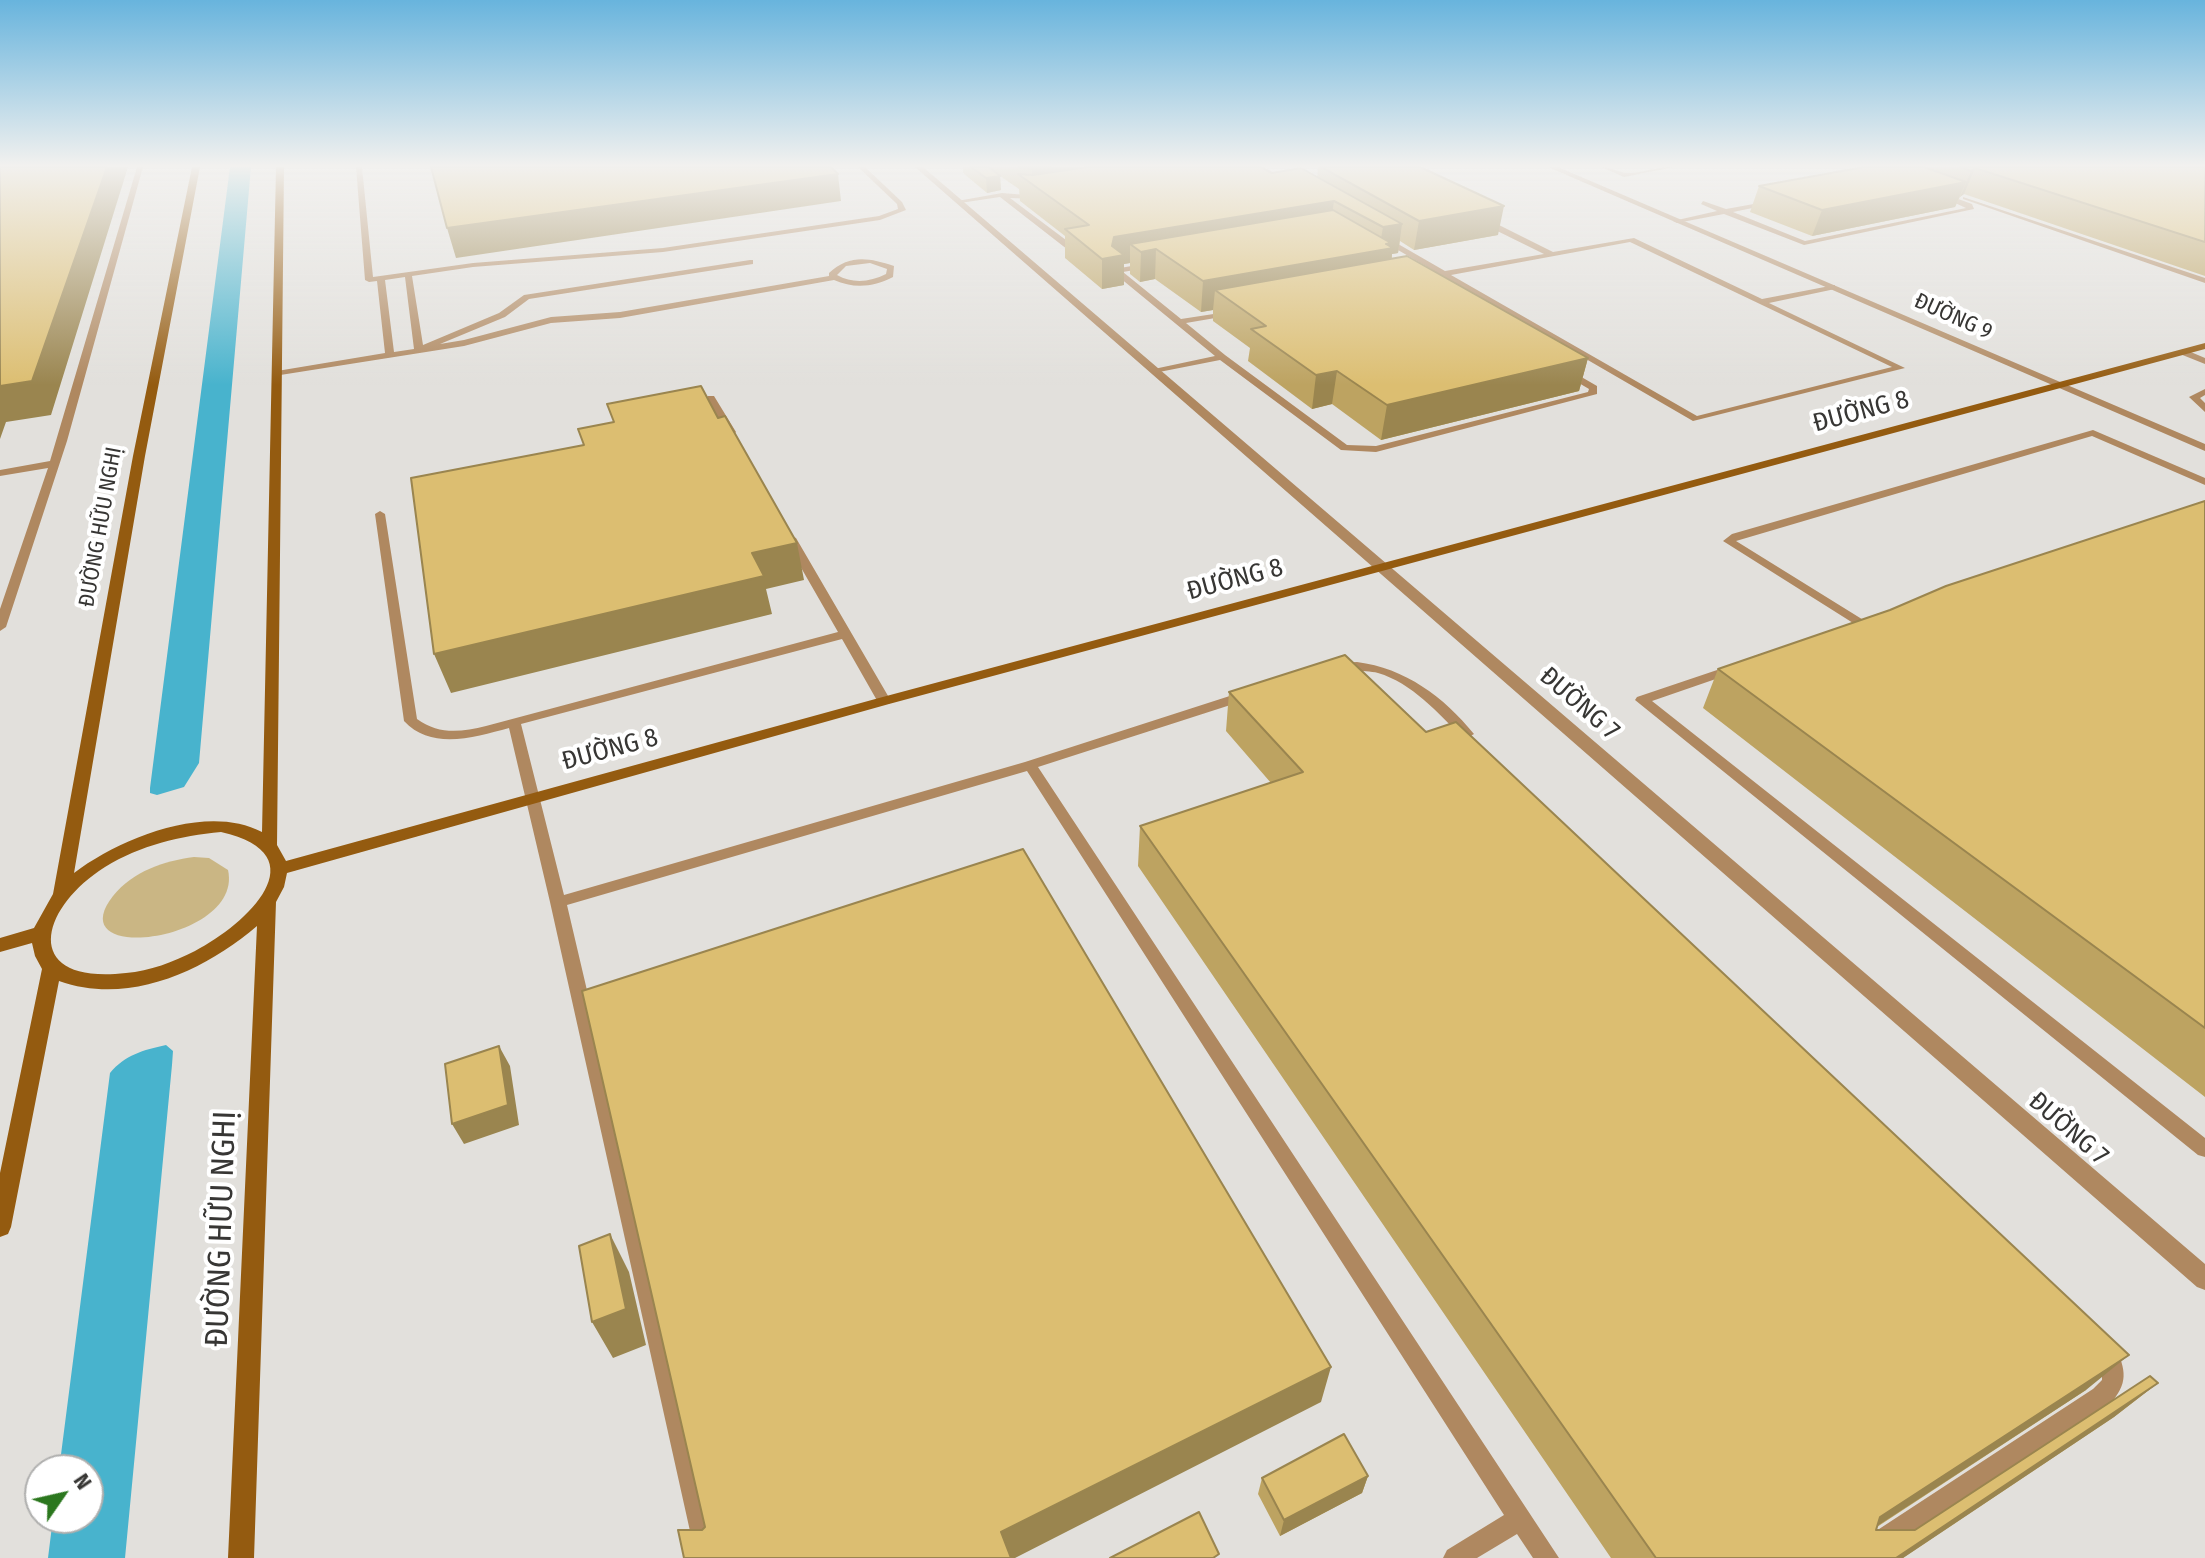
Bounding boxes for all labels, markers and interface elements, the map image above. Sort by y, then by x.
street label: ĐƯỜNG 9 [1910,288,1996,346]
street label: ĐƯỜNG 8 [1810,384,1912,440]
street label: ĐƯỜNG HỮU NGHỊ [74,445,128,609]
street label: ĐƯỜNG 8 [1184,552,1286,608]
street label: ĐƯỜNG 7 [1533,661,1625,747]
street label: ĐƯỜNG 8 [559,722,661,778]
street label: ĐƯỜNG 7 [2022,1086,2114,1172]
street label: ĐƯỜNG HỮU NGHỊ [199,1110,245,1348]
north arrow [24,1454,104,1534]
text: N [68,1468,98,1494]

